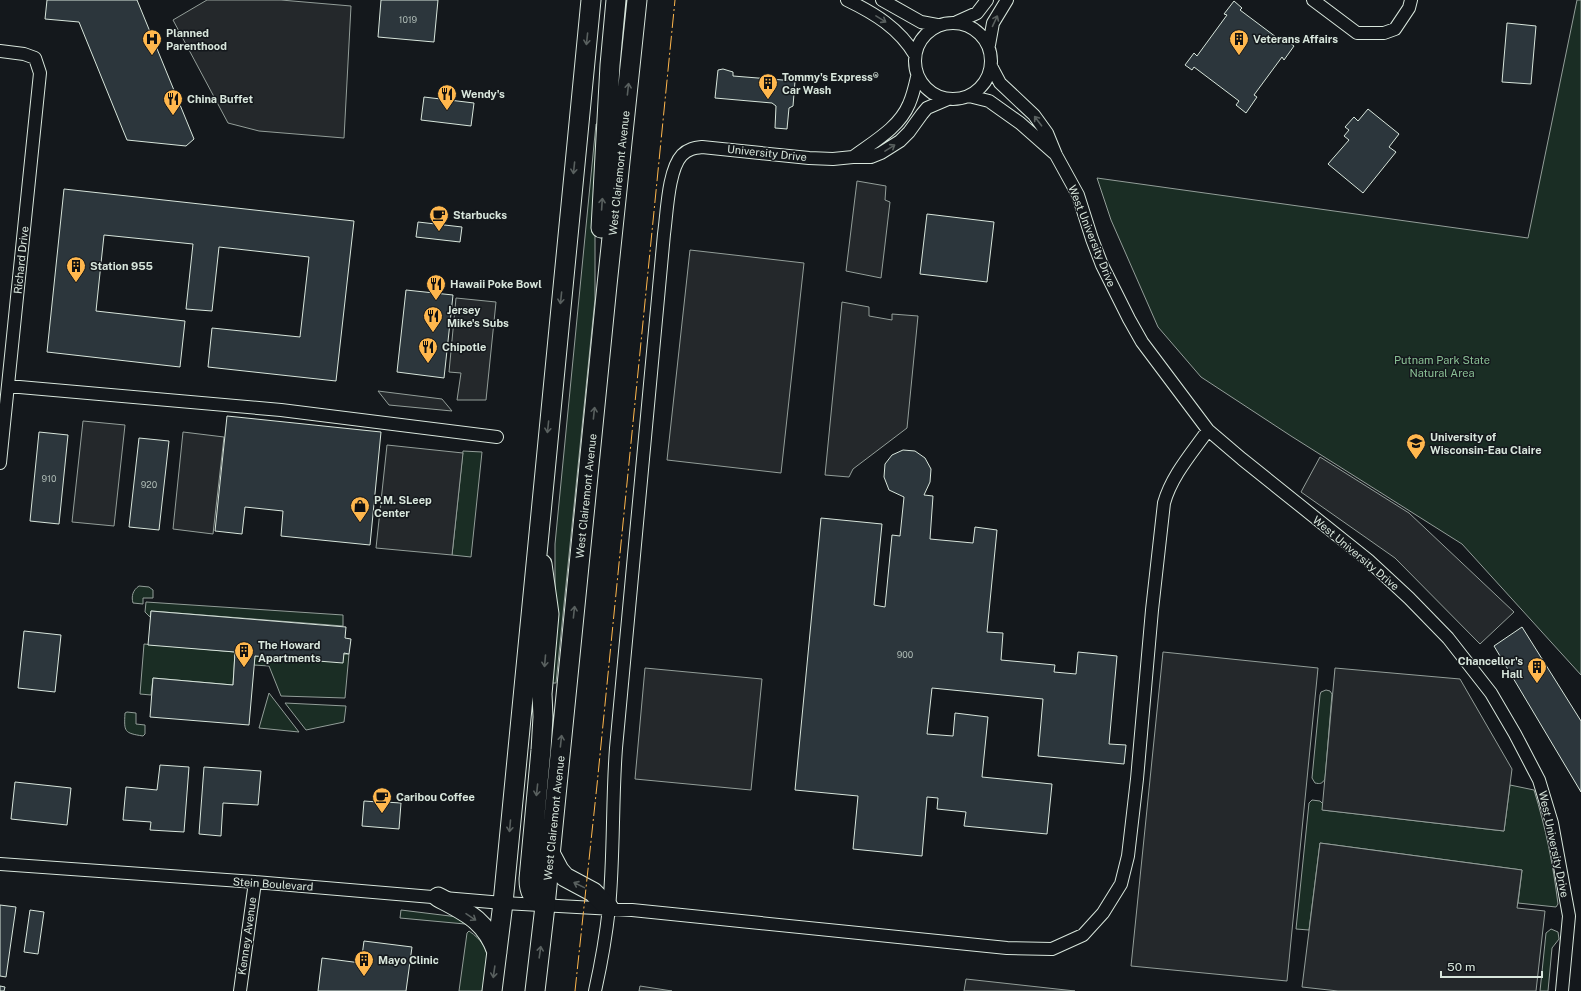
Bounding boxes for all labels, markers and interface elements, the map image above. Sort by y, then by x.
house number: 1019 [399,14,418,25]
one-way arrow [875,15,886,23]
one-way arrow [992,16,999,28]
place label: Planned Parenthood [166,27,227,52]
hospital icon: Planned Parenthood [141,28,163,56]
building icon: Veterans Affairs [1228,28,1250,56]
one-way arrow [583,32,591,45]
place label: Veterans Affairs [1253,33,1338,45]
place label: Tommy's Express® Car Wash [782,71,879,96]
building icon: Tommy's Express® Car Wash [757,72,779,100]
restaurant icon: Wendy's [436,83,458,111]
one-way arrow [624,83,631,96]
restaurant icon: China Buffet [162,88,184,116]
place label: Wendy's [461,88,505,100]
place label: China Buffet [187,93,253,105]
street label: West Clairemont Avenue [606,110,632,236]
one-way arrow [1034,115,1042,126]
street label: University Drive [727,143,807,163]
one-way arrow [884,144,895,152]
one-way arrow [570,161,578,174]
street label: West University Drive [1066,183,1118,289]
one-way arrow [598,198,605,211]
cafe icon: Starbucks [428,204,450,232]
place label: Starbucks [453,209,507,221]
street label: Richard Drive [11,225,31,295]
building icon: Station 955 [65,255,87,283]
place label: Station 955 [90,260,153,272]
restaurant icon: Hawaii Poke Bowl [425,273,447,301]
place label: Hawaii Poke Bowl [450,278,542,290]
one-way arrow [558,291,565,304]
place label: Jersey Mike's Subs [447,304,509,329]
restaurant icon: Jersey Mike's Subs [422,305,444,333]
restaurant icon: Chipotle [417,336,439,364]
place label: Chipotle [442,341,486,353]
park label: Putnam Park State Natural Area [1394,354,1490,379]
one-way arrow [590,407,598,420]
one-way arrow [545,420,552,433]
place label: University of Wisconsin-Eau Claire [1430,431,1542,456]
school or university icon: University of Wisconsin-Eau Claire [1405,432,1427,460]
street label: West Clairemont Avenue [573,433,599,559]
house number: 910 [42,473,57,484]
house number: 920 [141,479,158,490]
place label: P.M. SLeep Center [374,494,432,519]
shop icon: P.M. SLeep Center [349,495,371,523]
street label: West University Drive [1311,513,1401,593]
one-way arrow [571,606,578,619]
place label: The Howard Apartments [258,639,321,664]
building icon: The Howard Apartments [233,640,255,668]
house number: 900 [897,649,914,660]
one-way arrow [541,654,548,667]
place label: Chancellor's Hall [1458,655,1523,680]
building icon: Chancellor's Hall [1526,656,1548,684]
one-way arrow [558,735,565,748]
street label: West Clairemont Avenue [541,755,567,881]
one-way arrow [534,783,541,796]
cafe icon: Caribou Coffee [371,786,393,814]
street label: West University Drive [1537,790,1571,898]
place label: Caribou Coffee [396,791,475,803]
one-way arrow [506,819,514,832]
street label: Stein Boulevard [232,875,314,893]
one-way arrow [573,881,585,888]
street label: Kenney Avenue [236,896,258,976]
one-way arrow [466,913,477,921]
one-way arrow [536,946,544,959]
building icon: Mayo Clinic [353,949,375,977]
scale bar [1441,953,1542,979]
place label: Mayo Clinic [378,954,439,966]
text: 50 m [1447,960,1475,974]
one-way arrow [490,965,498,978]

